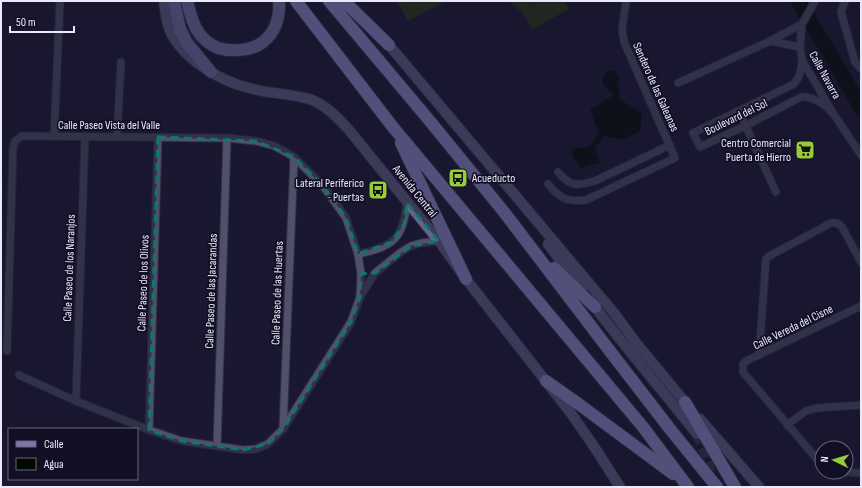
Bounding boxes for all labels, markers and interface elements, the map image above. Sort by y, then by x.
scale bar [10,8,74,34]
text: 50 m [16,15,36,30]
street label: Sendero de las Galeanas [629,40,682,134]
street label: Calle Navarra [805,49,844,102]
street label: Boulevard del Sol [702,96,770,139]
street label: Calle Paseo Vista del Valle [58,118,160,133]
place label: Centro Comercial Puerta de Hierro [721,136,791,165]
supermarket icon: Centro Comercial Puerta de Hierro [794,139,816,161]
street label: Avenida Central [388,161,440,220]
bus stop icon: Acueducto [447,167,469,189]
place label: Acueducto [471,171,515,186]
place label: Lateral Periferico - Puertas [296,176,364,205]
bus stop icon: Lateral Periferico - Puertas [367,179,389,201]
street label: Calle Paseo de los Naranjos [60,214,79,322]
street label: Calle Paseo de las Jacarandas [202,233,221,349]
street label: Calle Paseo de los Olivos [134,234,153,332]
street label: Calle Paseo de las Huertas [268,241,287,345]
street label: Calle Vereda del Cisne [751,302,836,353]
legend [8,428,138,480]
text: Calle [44,437,64,452]
north arrow [814,440,854,480]
text: N [818,456,831,463]
text: Agua [43,457,64,472]

